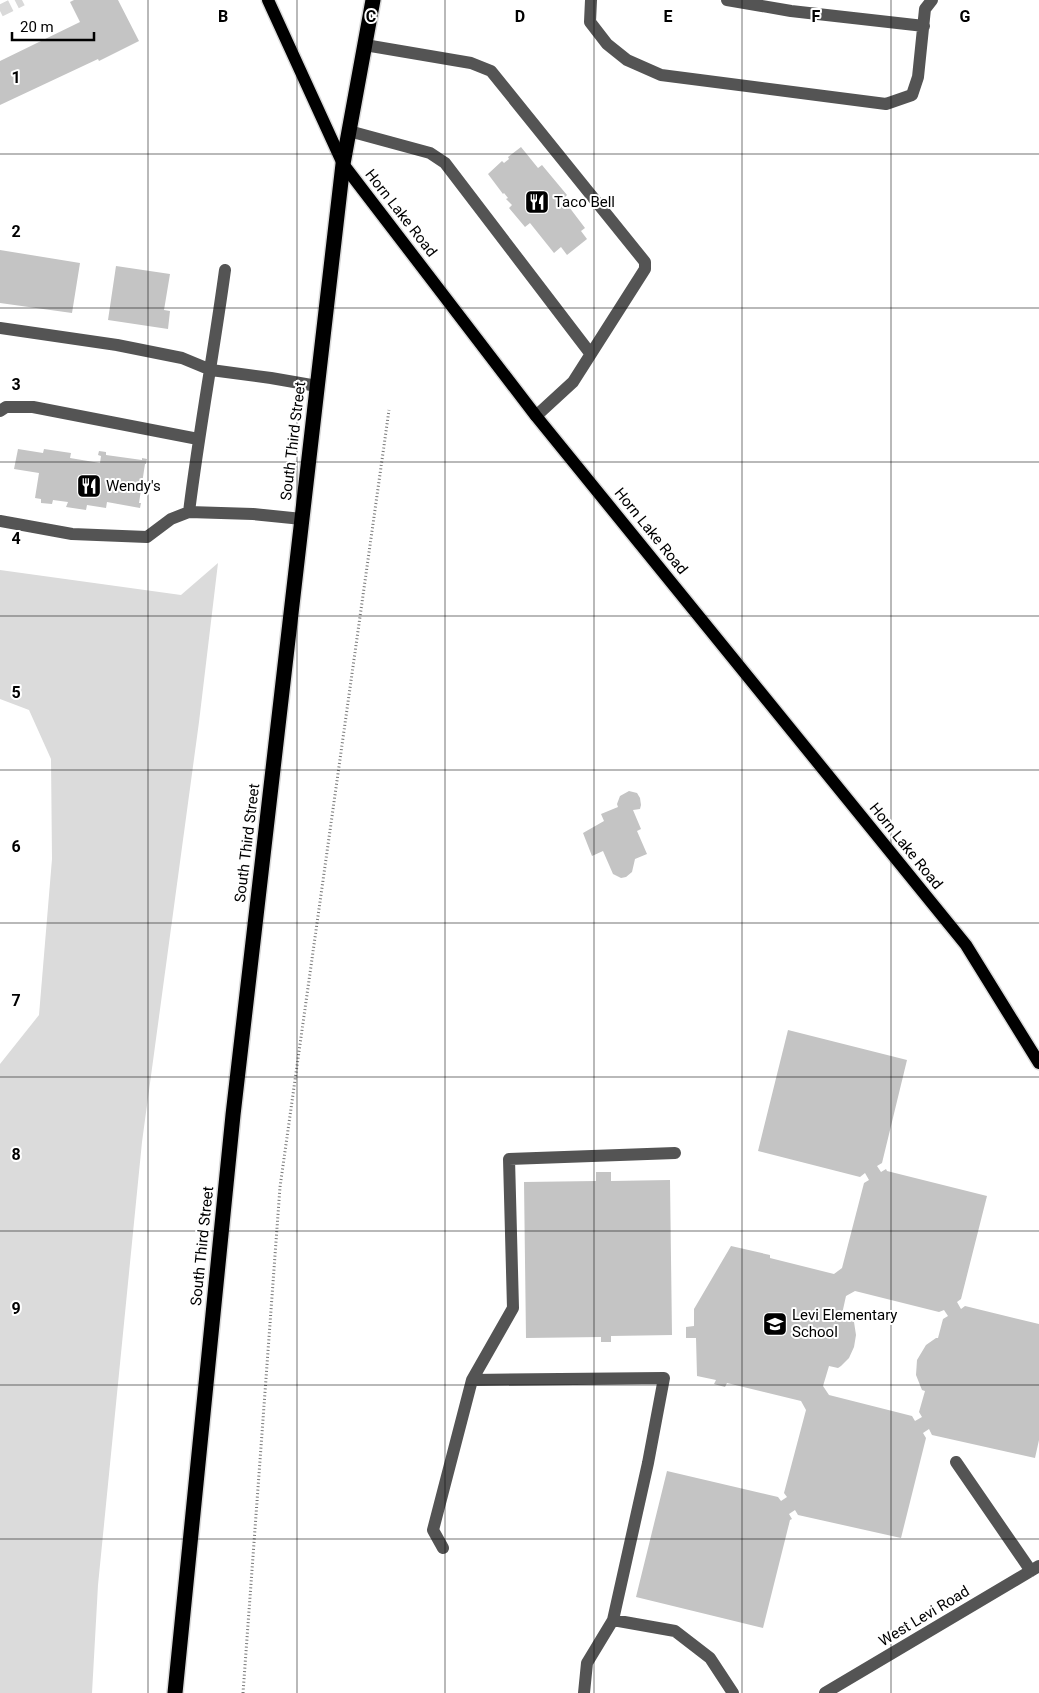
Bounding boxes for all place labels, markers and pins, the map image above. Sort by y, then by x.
restaurant icon: Taco Bell [524,189,550,215]
place label: Taco Bell [554,193,615,211]
restaurant icon: Wendy's [76,473,102,499]
place label: Wendy's [106,477,161,495]
place label: Levi Elementary School [792,1306,897,1341]
school or university icon: Levi Elementary School [762,1311,788,1337]

